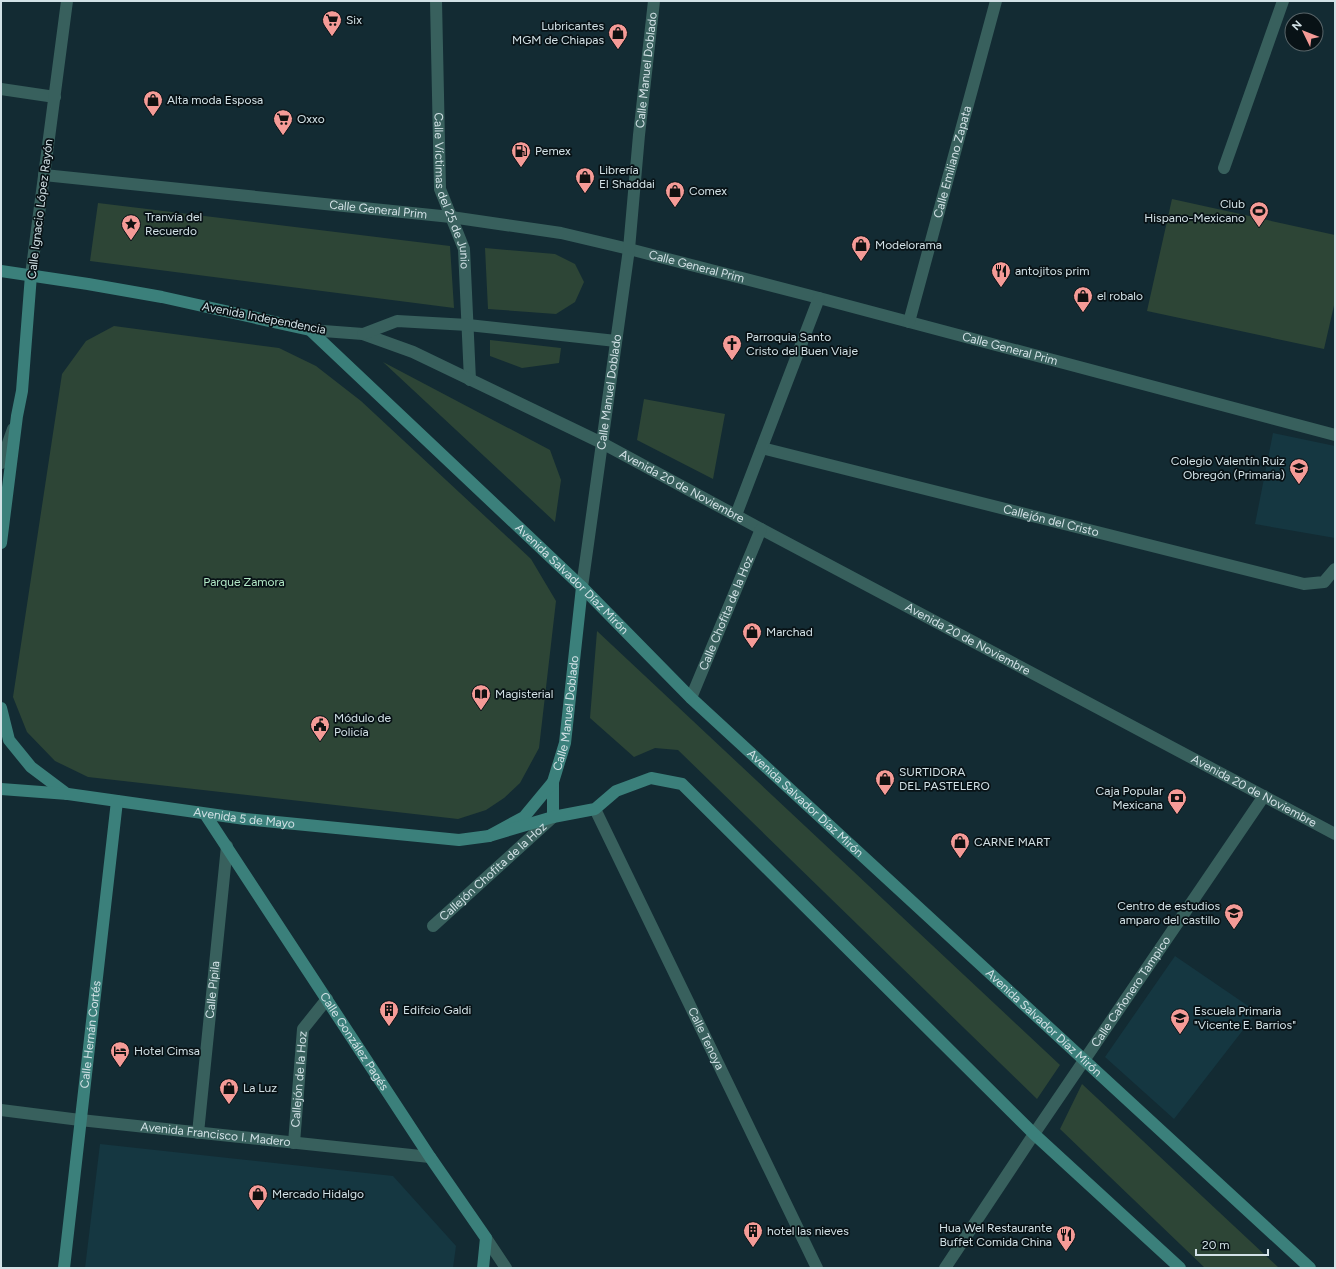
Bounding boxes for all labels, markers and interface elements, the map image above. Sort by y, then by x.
supermarket icon: Six [321,9,343,37]
street label: Calle Manuel Doblado [633,11,660,129]
north arrow [1284,12,1324,52]
place label: Six [346,13,362,27]
text: N [1289,18,1305,33]
place label: Lubricantes MGM de Chiapas [512,19,604,47]
shop icon: Lubricantes MGM de Chiapas [607,22,629,50]
shop icon: Alta moda Esposa [142,89,164,117]
place label: Alta moda Esposa [167,93,263,107]
street label: Calle Emiliano Zapata [931,104,974,219]
supermarket icon: Oxxo [272,108,294,136]
place label: Oxxo [297,112,325,126]
street label: Calle Víctimas del 25 de Junio [431,112,472,269]
street label: Calle Ignacio López Rayón [24,138,56,280]
fuel station icon: Pemex [510,140,532,168]
place label: Pemex [535,144,571,158]
place label: Librería El Shaddai [599,163,655,191]
shop icon: Librería El Shaddai [574,166,596,194]
shop icon: Comex [664,180,686,208]
place label: Comex [689,184,727,198]
street label: Calle General Prim [329,197,428,221]
place label: Club Hispano-Mexicano [1144,197,1245,225]
sports icon: Club Hispano-Mexicano [1248,200,1270,228]
place label: Tranvía del Recuerdo [145,210,202,238]
place icon: Tranvía del Recuerdo [120,213,142,241]
shop icon: Modelorama [850,234,872,262]
place label: Modelorama [875,238,942,252]
street label: Calle General Prim [647,247,746,285]
restaurant icon: antojitos prim [990,260,1012,288]
place label: antojitos prim [1015,264,1089,278]
shop icon: el robalo [1072,285,1094,313]
place label: el robalo [1097,289,1143,303]
street label: Avenida Independencia [201,299,327,337]
street label: Calle General Prim [961,329,1059,368]
place label: Parroquia Santo Cristo del Buen Viaje [746,330,858,358]
street label: Calle Manuel Doblado [594,333,624,451]
church icon: Parroquia Santo Cristo del Buen Viaje [721,333,743,361]
street label: Avenida 20 de Noviembre [617,447,747,526]
place label: Colegio Valentín Ruiz Obregón (Primaria) [1171,454,1285,482]
school or university icon: Colegio Valentín Ruiz Obregón (Primaria) [1288,457,1310,485]
street label: Callejón del Cristo [1002,502,1100,539]
street label: Avenida Salvador Díaz Mirón [512,521,632,637]
street label: Calle Chofita de la Hoz [696,553,756,672]
park label: Parque Zamora [203,575,285,589]
street label: Avenida 20 de Noviembre [903,600,1033,678]
shop icon: Marchad [741,621,763,649]
place label: Marchad [766,625,813,639]
street label: Calle Manuel Doblado [550,655,581,772]
library icon: Magisterial [470,683,492,711]
place label: Magisterial [495,687,553,701]
place label: Módulo de Policía [334,711,391,739]
public building icon: Módulo de Policía [309,714,331,742]
street label: Avenida Salvador Díaz Mirón [745,747,866,860]
street label: Avenida 20 de Noviembre [1189,752,1319,830]
place label: SURTIDORA DEL PASTELERO [899,765,990,793]
shop icon: SURTIDORA DEL PASTELERO [874,768,896,796]
place label: Caja Popular Mexicana [1096,784,1163,812]
bank icon: Caja Popular Mexicana [1166,787,1188,815]
street label: Avenida 5 de Mayo [193,805,296,831]
street label: Callejón Chofita de la Hoz [436,819,550,924]
shop icon: CARNE MART [949,831,971,859]
place label: CARNE MART [974,835,1050,849]
place label: Centro de estudios amparo del castillo [1117,899,1220,927]
school or university icon: Centro de estudios amparo del castillo [1223,902,1245,930]
street label: Calle Cañonero Tampico [1088,934,1173,1050]
street label: Calle Pípila [203,960,222,1019]
street label: Avenida Salvador Díaz Mirón [983,966,1105,1080]
street label: Calle Hernán Cortés [77,980,104,1089]
street label: Calle González Pagés [317,990,392,1094]
building icon: Edifcio Galdi [378,999,400,1027]
place label: Edifcio Galdi [403,1003,471,1017]
place label: Escuela Primaria "Vicente E. Barrios" [1194,1004,1296,1032]
street label: Calle Tenoya [685,1005,727,1072]
school or university icon: Escuela Primaria "Vicente E. Barrios" [1169,1007,1191,1035]
street label: Callejón de la Hoz [288,1030,310,1128]
hotel icon: Hotel Cimsa [109,1040,131,1068]
place label: Hotel Cimsa [134,1044,200,1058]
shop icon: La Luz [218,1077,240,1105]
place label: La Luz [243,1081,277,1095]
street label: Avenida Francisco I. Madero [140,1119,291,1149]
shop icon: Mercado Hidalgo [247,1183,269,1211]
place label: Mercado Hidalgo [272,1187,364,1201]
building icon: hotel las nieves [742,1220,764,1248]
place label: Hua Wel Restaurante Buffet Comida China [939,1221,1052,1249]
place label: hotel las nieves [767,1224,849,1238]
restaurant icon: Hua Wel Restaurante Buffet Comida China [1055,1224,1077,1252]
scale bar [1196,1231,1268,1257]
text: 20 m [1202,1238,1230,1252]

